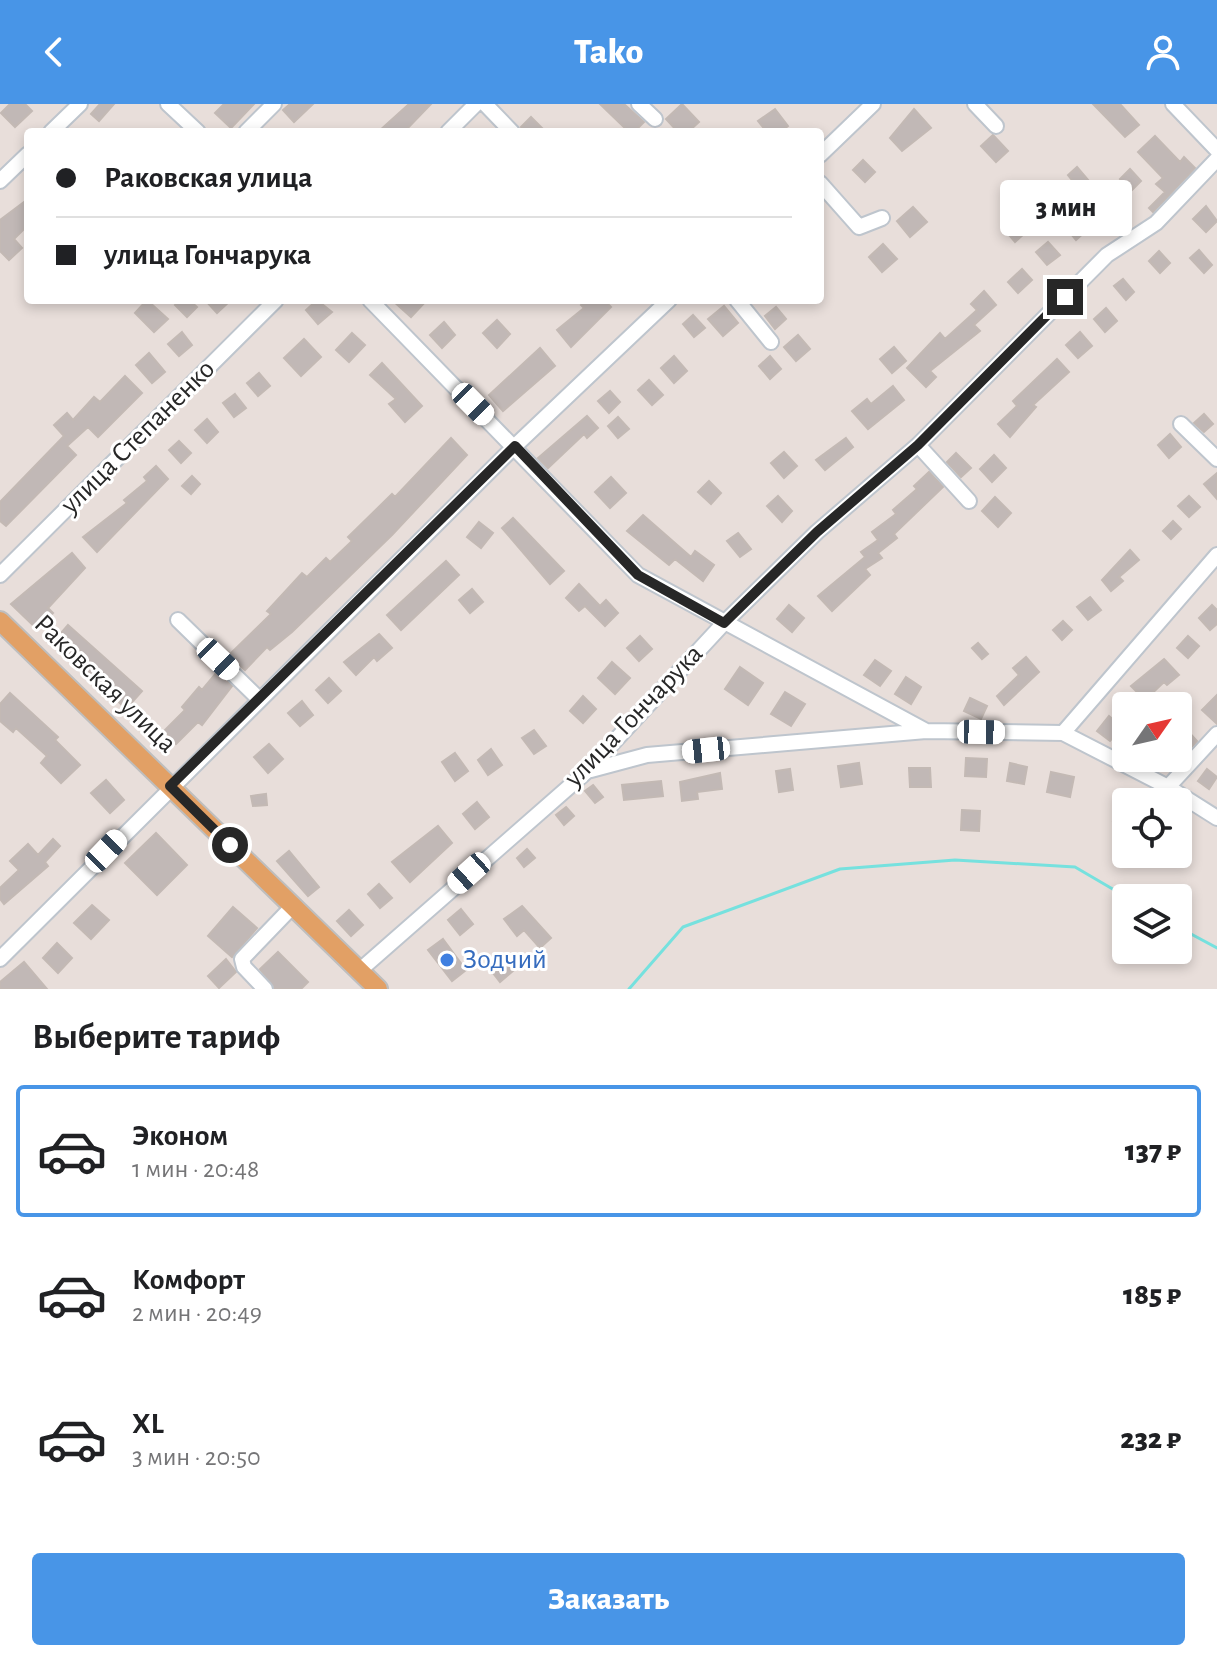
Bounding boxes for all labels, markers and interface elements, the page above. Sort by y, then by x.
icon: back [32,30,76,74]
icon: person [1141,30,1185,74]
text: Tako [574,34,643,70]
text: Раковская улица [104,163,313,193]
callout: 3 мин [999,181,1131,237]
text: 3 мин [1036,195,1096,221]
text: улица Гончарука [104,240,311,270]
route end [1047,279,1083,315]
street label: улица Степаненко [55,355,220,520]
car [448,379,498,429]
street label: Раковская улица [28,609,182,759]
car [192,634,244,684]
street label: улица Гончарука [559,639,709,793]
north arrow [1112,692,1192,772]
map controls [1112,692,1192,964]
car [957,720,1005,744]
car [681,736,731,764]
button: locate [1112,788,1192,868]
car [81,825,131,877]
route start [212,827,248,863]
car [443,848,495,898]
button: layers [1112,884,1192,964]
place label: Зодчий [463,946,547,974]
marker: Зодчий [438,951,456,969]
text: Выберите тариф [32,1019,280,1055]
icon: car [36,1115,108,1187]
text: Эконом [132,1121,228,1151]
text: 137 ₽ [1125,1136,1181,1166]
text: 1 мин · 20:48 [132,1156,259,1182]
icon: car [36,1259,108,1331]
text: Комфорт [132,1265,245,1295]
text: 185 ₽ [1123,1280,1181,1310]
text: 2 мин · 20:49 [132,1300,262,1326]
icon: car [36,1403,108,1475]
text: XL [132,1409,164,1439]
text: 232 ₽ [1120,1424,1181,1454]
text: 3 мин · 20:50 [132,1444,261,1470]
button: Заказать [32,1553,1185,1645]

